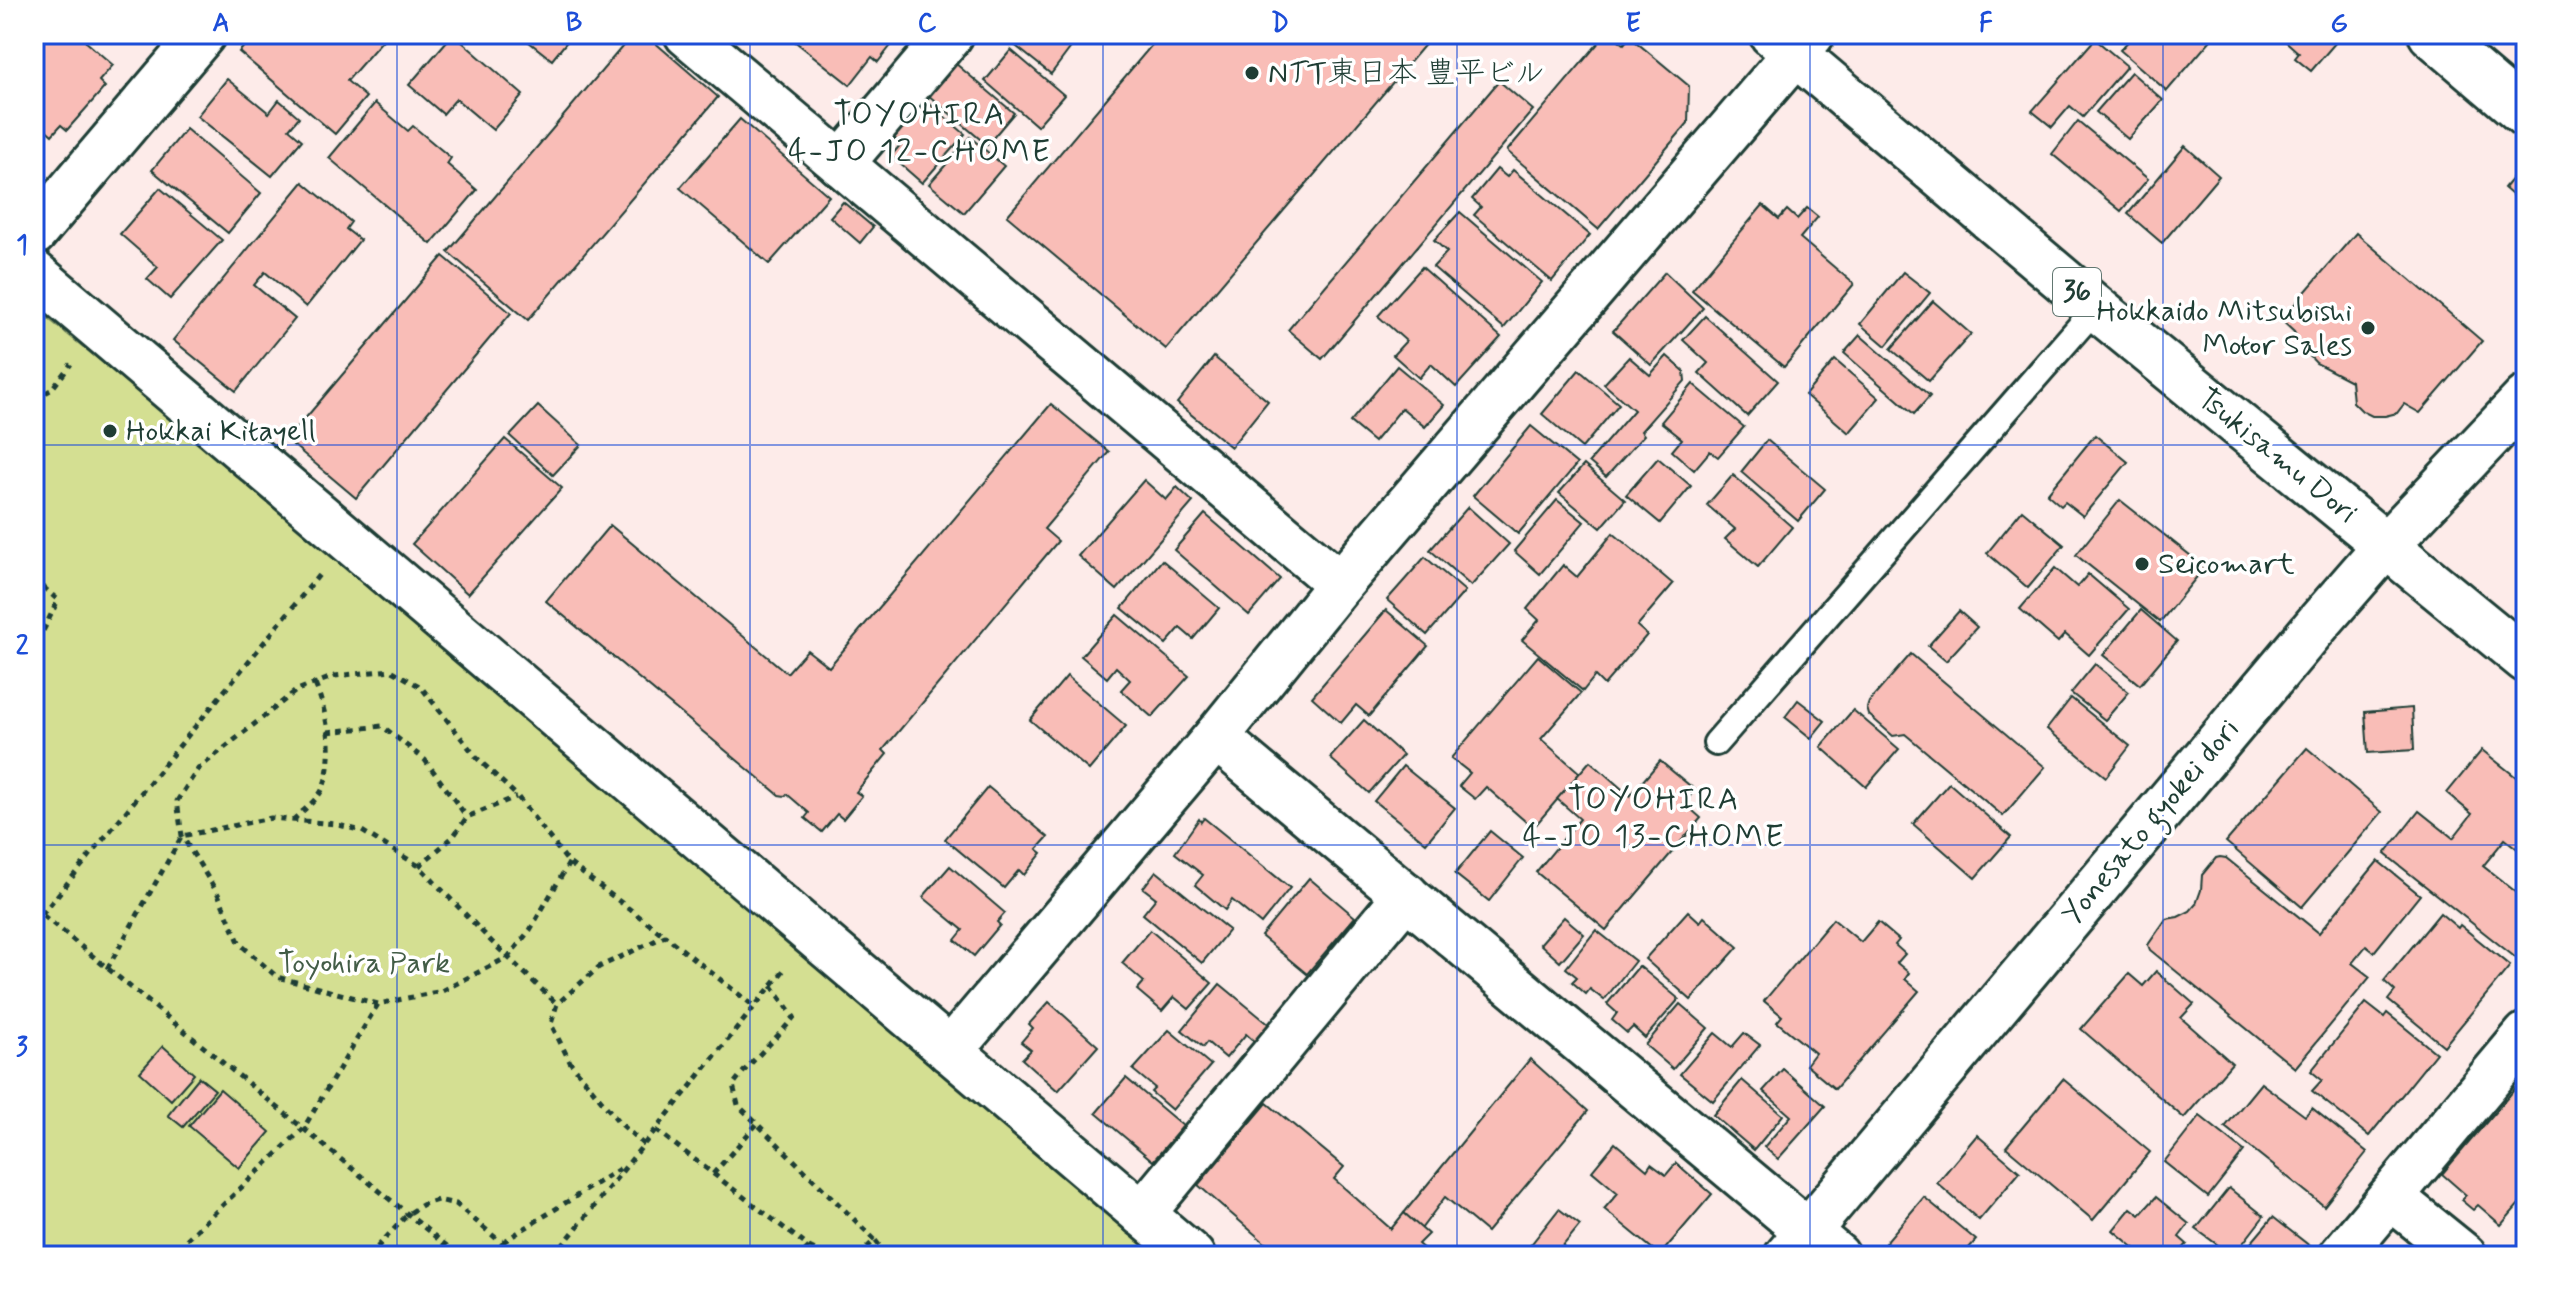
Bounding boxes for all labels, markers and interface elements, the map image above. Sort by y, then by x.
text: A [212,7,230,41]
text: B [566,7,582,41]
text: C [918,7,937,41]
text: D [1271,7,1289,41]
text: E [1625,7,1641,41]
text: F [1979,7,1993,41]
text: G [2330,7,2348,41]
place label: NTT東日本 豊平ビル [1268,54,1545,93]
marker: NTT東日本 豊平ビル [1243,64,1261,82]
district label: TOYOHIRA 4-JO 12-CHOME [788,94,1052,173]
text: 1 [16,229,28,263]
road number: 36 [2053,268,2101,316]
place label: Hokkaido Mitsubishi Motor Sales [2097,292,2352,365]
marker: Hokkaido Mitsubishi Motor Sales [2359,319,2377,337]
street label: Tsukisamu Dori [2189,379,2365,533]
place label: Hokkai Kitayell [126,412,316,451]
marker: Hokkai Kitayell [101,422,119,440]
place label: Seicomart [2158,545,2295,584]
marker: Seicomart [2133,555,2151,573]
text: 2 [16,630,29,664]
street label: Yonesato gyokei dori [2053,711,2251,935]
district label: TOYOHIRA 4-JO 13-CHOME [1523,779,1785,858]
park label: Toyohira Park [278,944,450,983]
text: 3 [16,1031,28,1065]

